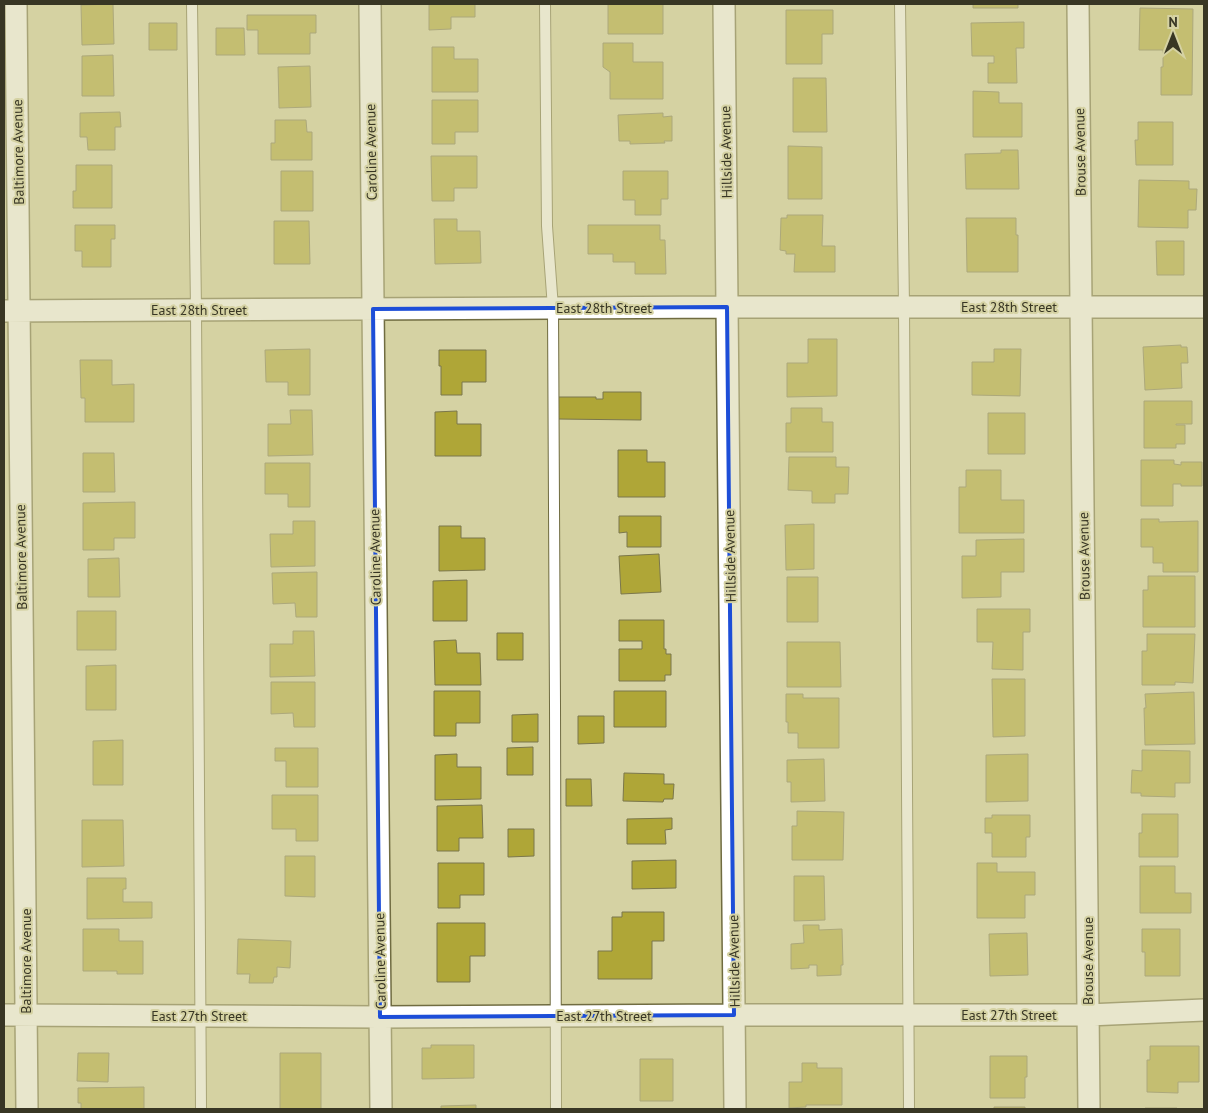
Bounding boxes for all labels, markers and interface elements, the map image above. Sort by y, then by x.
north arrow [1148,10,1198,60]
text: N [1168,13,1178,31]
street label: Baltimore Avenue [8,99,28,205]
street label: Caroline Avenue [361,104,381,200]
street label: Hillside Avenue [716,106,736,198]
street label: Brouse Avenue [1070,108,1090,196]
street label: East 28th Street [961,298,1057,316]
street label: East 28th Street [556,299,652,317]
street label: East 28th Street [151,301,247,319]
street label: Baltimore Avenue [11,504,31,610]
street label: Caroline Avenue [365,509,385,605]
street label: Hillside Avenue [720,510,740,602]
street label: Brouse Avenue [1074,512,1094,600]
street label: Baltimore Avenue [17,908,35,1014]
street label: Caroline Avenue [370,913,390,1009]
street label: Hillside Avenue [724,915,744,1007]
street label: Brouse Avenue [1079,917,1097,1005]
street label: East 27th Street [961,1006,1057,1024]
street label: East 27th Street [151,1007,247,1025]
street label: East 27th Street [556,1007,652,1025]

